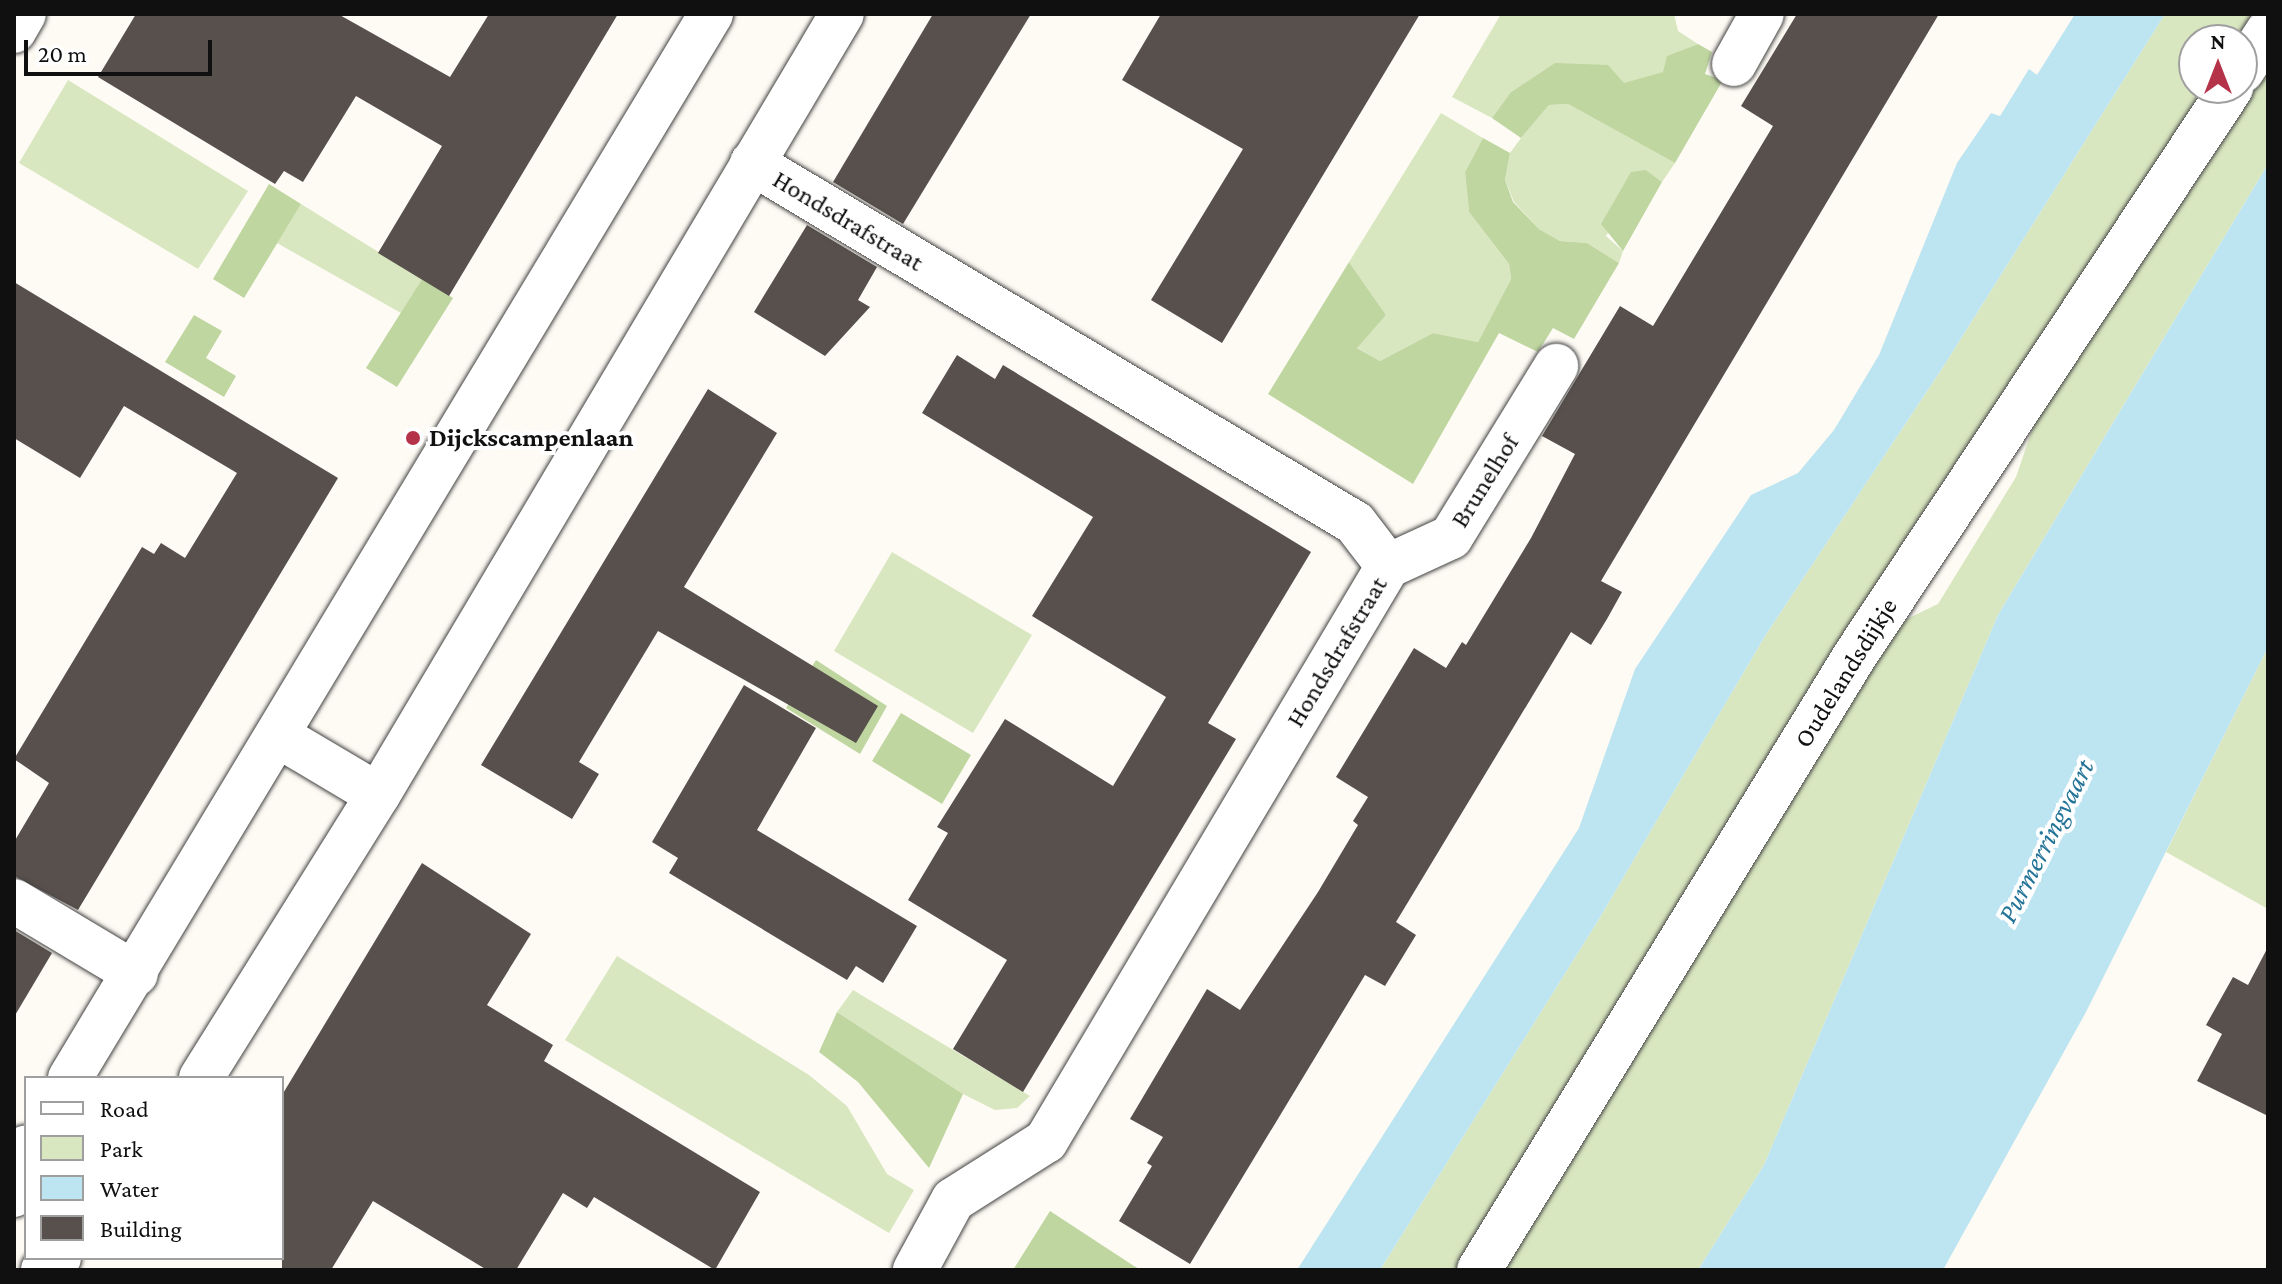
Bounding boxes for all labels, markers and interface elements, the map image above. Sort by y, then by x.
scale bar [28,24,216,74]
north arrow [2178,24,2258,104]
text: N [2211,29,2226,54]
text: 20 m [38,40,87,67]
street label: Hondsdrafstraat [767,164,929,278]
place label: Dijckscampenlaan [429,422,633,454]
marker: Dijckscampenlaan [404,429,422,447]
street label: Brunelhof [1444,429,1526,533]
street label: Hondsdrafstraat [1280,571,1394,733]
street label: Oudelandsdijkje [1788,593,1904,753]
water label: Purmerringvaart [1990,754,2102,928]
legend [24,1076,284,1260]
text: Road [100,1095,149,1122]
text: Park [100,1135,143,1162]
text: Water [100,1175,159,1202]
text: Building [100,1215,182,1242]

